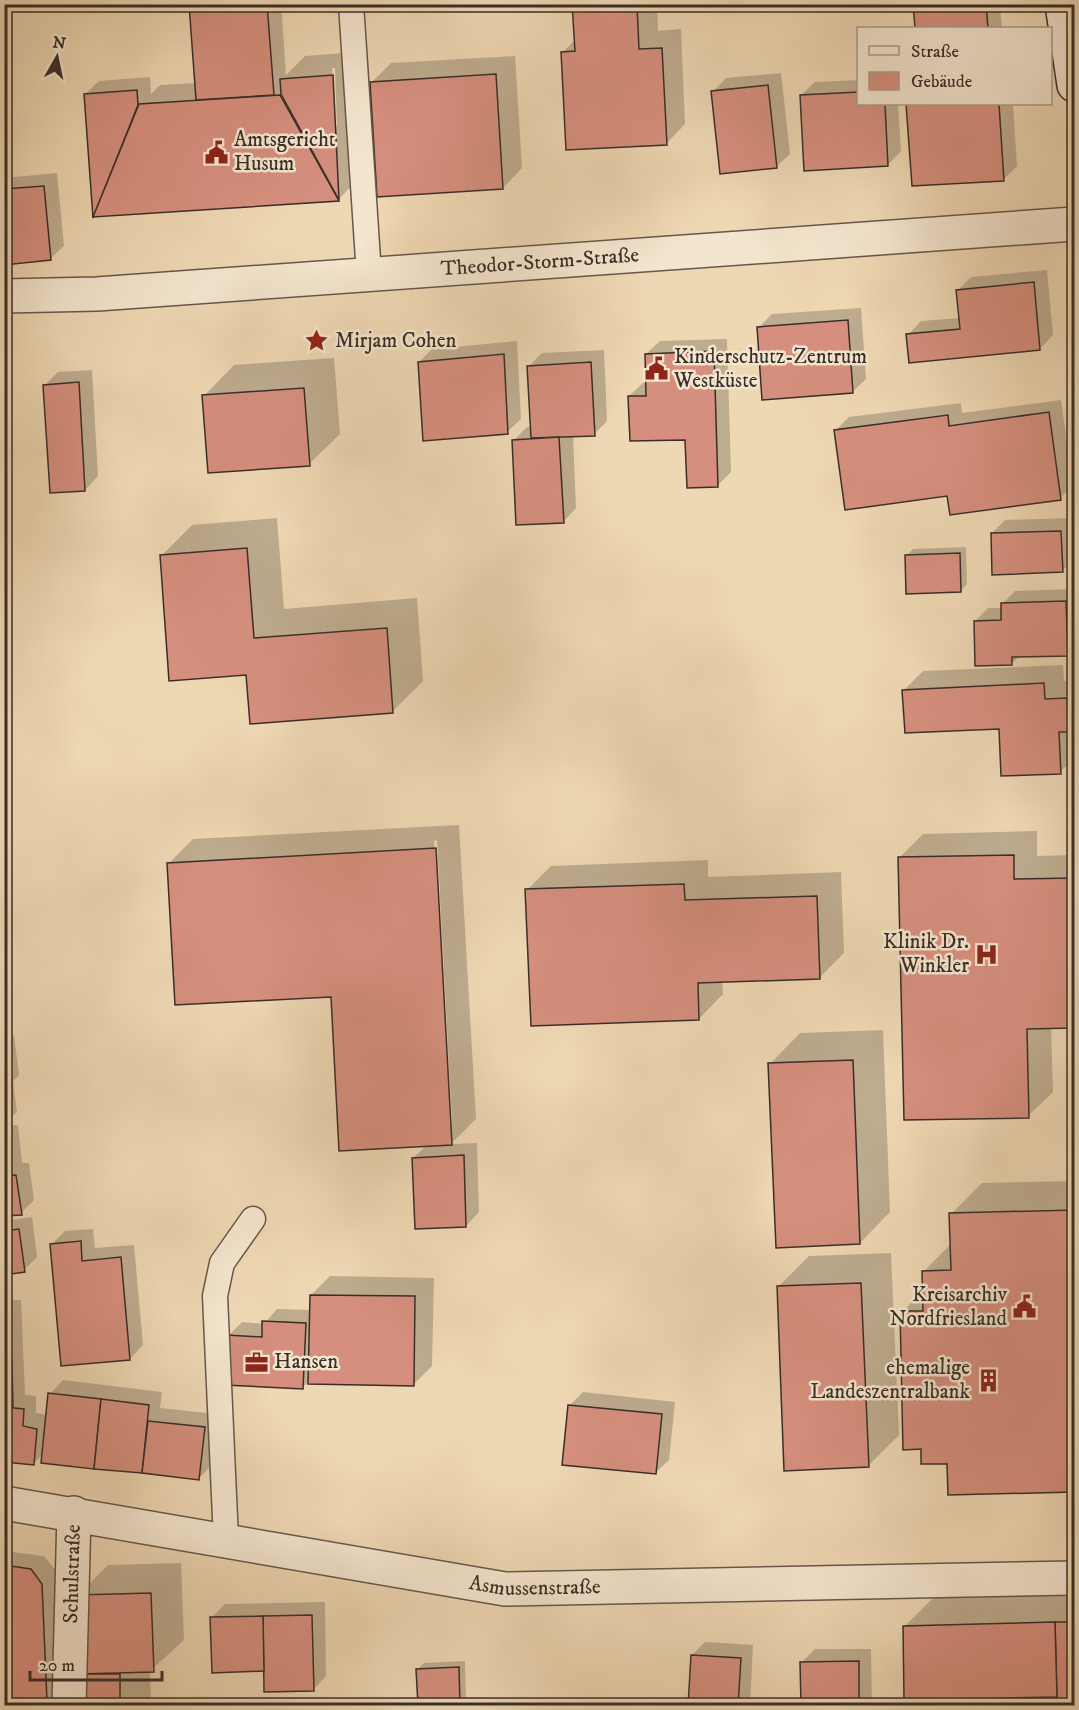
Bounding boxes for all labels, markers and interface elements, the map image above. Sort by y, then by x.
north arrow [27,27,87,87]
legend [857,27,1052,105]
text: N [51,32,67,54]
text: Straße [911,41,959,63]
text: Gebäude [911,71,972,93]
place label: Amtsgericht Husum [234,127,336,177]
public building icon: Amtsgericht Husum [203,139,229,165]
street label: Theodor-Storm-Straße [440,242,640,282]
place icon: Mirjam Cohen [304,328,330,354]
place label: Mirjam Cohen [335,328,456,354]
place label: Kinderschutz-Zentrum Westküste [673,344,867,394]
public building icon: Kinderschutz-Zentrum Westküste [643,356,669,382]
place label: Klinik Dr. Winkler [883,929,969,979]
hospital icon: Klinik Dr. Winkler [974,941,1000,967]
place label: Kreisarchiv Nordfriesland [890,1282,1008,1332]
public building icon: Kreisarchiv Nordfriesland [1012,1294,1038,1320]
office icon: Hansen [243,1349,269,1375]
place label: Hansen [274,1349,338,1375]
place label: ehemalige Landeszentralbank [810,1355,971,1405]
building icon: ehemalige Landeszentralbank [975,1367,1001,1393]
street label: Schulstraße [58,1524,87,1624]
street label: Asmussenstraße [467,1570,601,1602]
scale bar [30,1644,162,1682]
text: 20 m [39,1655,75,1677]

